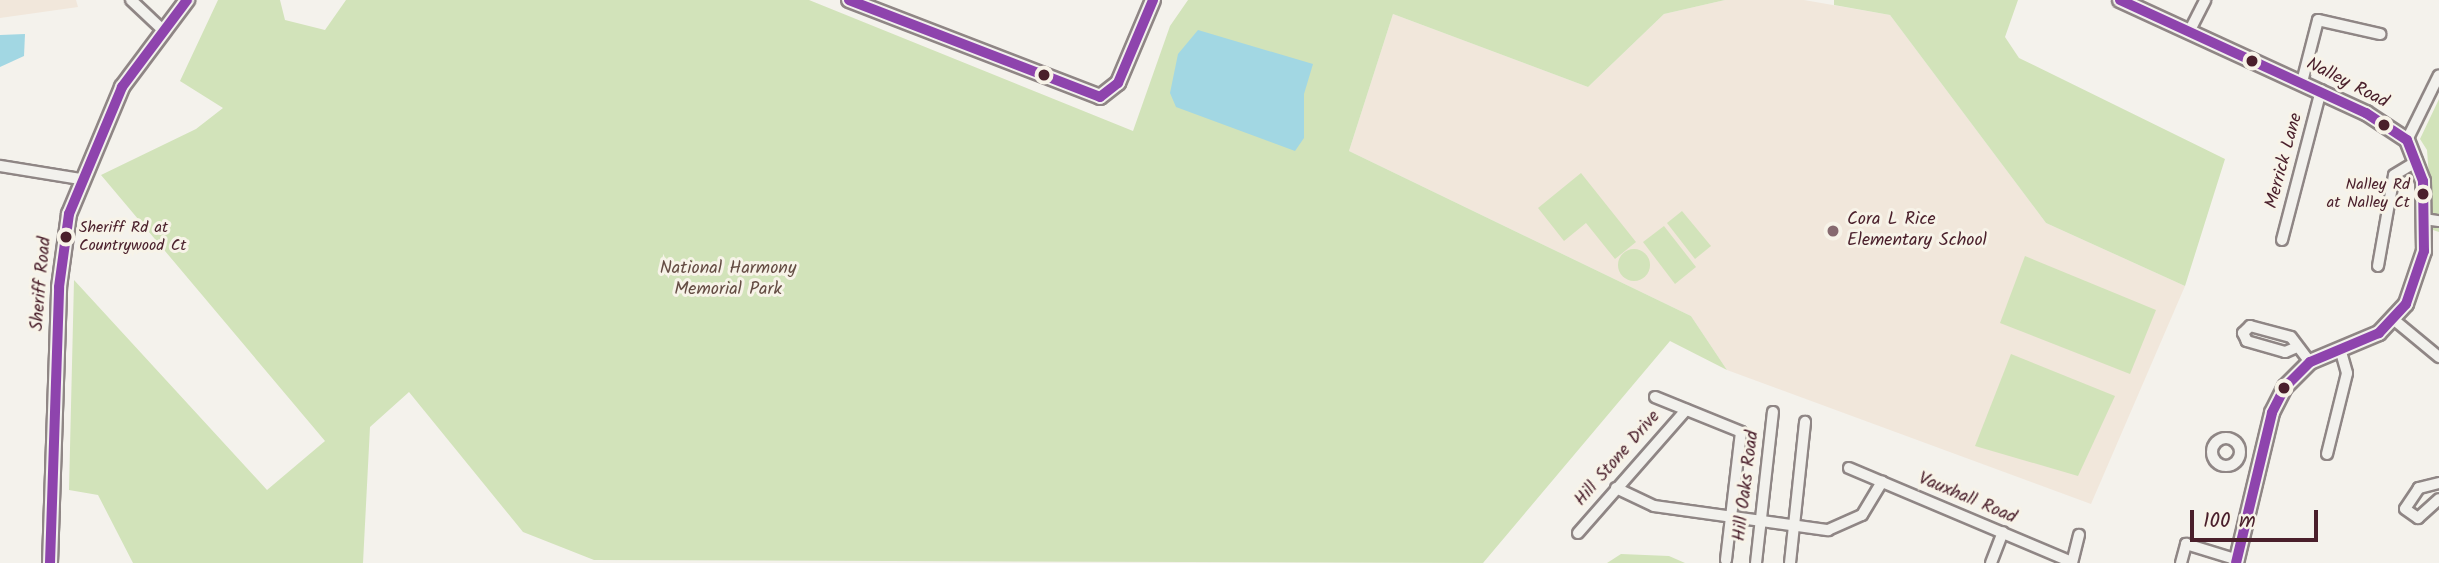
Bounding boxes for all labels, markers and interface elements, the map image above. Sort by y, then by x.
unlabelled marker [2245,54,2259,68]
street label: Nalley Road [2302,54,2392,114]
unlabelled marker [1037,68,1051,82]
street label: Merrick Lane [2262,111,2308,211]
unlabelled marker [2377,118,2391,132]
place label: Nalley Rd at Nalley Ct [2327,175,2410,213]
marker: Nalley Rd at Nalley Ct [2416,187,2430,201]
place label: Cora L Rice Elementary School [1847,210,1987,252]
place label: Sheriff Rd at Countrywood Ct [79,218,186,256]
marker: Cora L Rice Elementary School [1825,223,1841,239]
marker: Sheriff Rd at Countrywood Ct [59,230,73,244]
street label: Sheriff Road [27,236,57,332]
park label: National Harmony Memorial Park [660,259,796,302]
unlabelled marker [2277,381,2291,395]
street label: Hill Stone Drive [1571,407,1665,511]
street label: Hill Oaks Road [1729,429,1765,543]
street label: Vauxhall Road [1915,469,2019,529]
scale bar [2194,496,2322,540]
text: 100 m [2203,505,2256,538]

